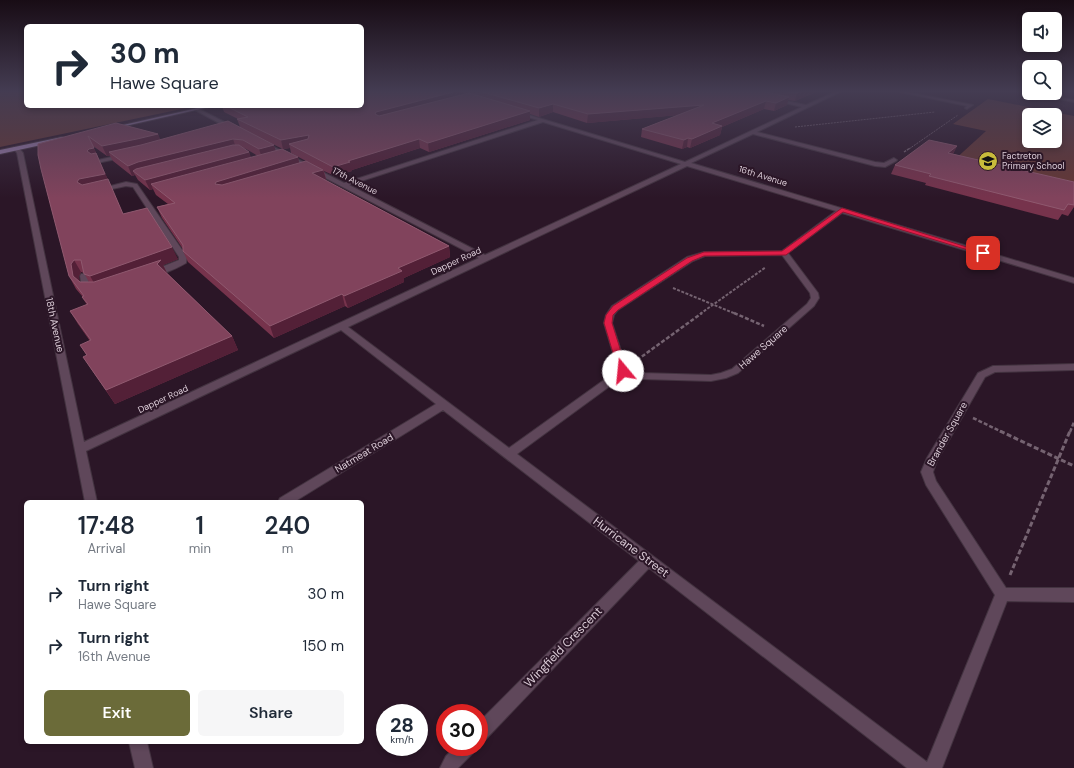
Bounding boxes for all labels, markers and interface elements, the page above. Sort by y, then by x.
map controls [1022,12,1062,148]
button: sound [1022,12,1062,52]
text: 30 m [110,35,180,72]
icon: right [44,40,96,92]
button: search [1022,60,1062,100]
text: Hawe Square [110,71,219,95]
button: layers [1022,108,1062,148]
school or university icon: Factreton Primary School [977,150,999,172]
place label: Factreton Primary School [1002,150,1065,172]
street label: 16th Avenue [737,163,789,189]
street label: 17th Avenue [330,164,380,198]
pin [966,236,1000,270]
icon: arrive [972,242,994,264]
street label: Dapper Road [429,244,483,278]
street label: 18th Avenue [43,296,67,354]
street label: Hawe Square [736,322,790,372]
position arrow [602,350,644,392]
street label: Dapper Road [136,382,190,416]
street label: Brander Square [924,399,970,468]
street label: Natmeat Road [332,430,396,476]
text: 17:48 [78,510,135,541]
text: 1 [196,510,204,541]
text: 240 [265,510,310,541]
street label: Hurricane Street [590,513,672,581]
text: Arrival [87,540,125,557]
text: min [189,540,211,557]
text: m [282,540,293,557]
text: Turn right [78,576,149,596]
icon: right [44,583,66,605]
text: 30 m [308,584,344,604]
text: Hawe Square [78,596,156,613]
street label: Wingfield Crescent [520,603,606,691]
text: Turn right [78,628,149,648]
icon: right [44,635,66,657]
text: 150 m [303,636,344,656]
text: 16th Avenue [78,648,150,665]
button: Exit [44,690,190,736]
button: Share [198,690,344,736]
speed limit sign: 30 [436,704,488,756]
text: 28 [390,712,414,738]
text: km/h [390,733,414,746]

